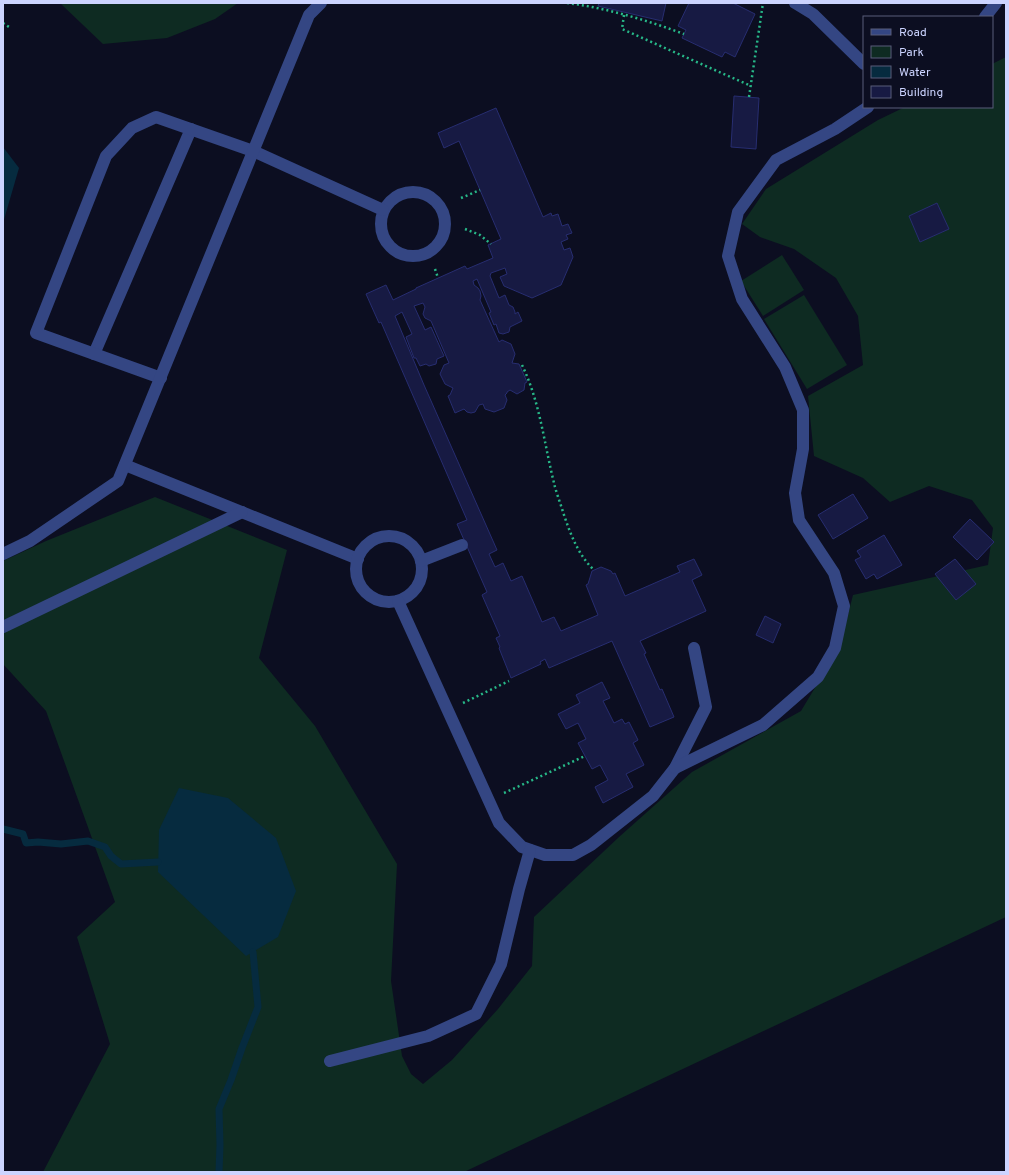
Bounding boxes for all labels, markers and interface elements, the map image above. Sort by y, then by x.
legend [863,16,993,108]
text: Road [899,25,927,41]
text: Park [899,45,924,61]
text: Water [899,65,931,81]
text: Building [899,85,943,101]

